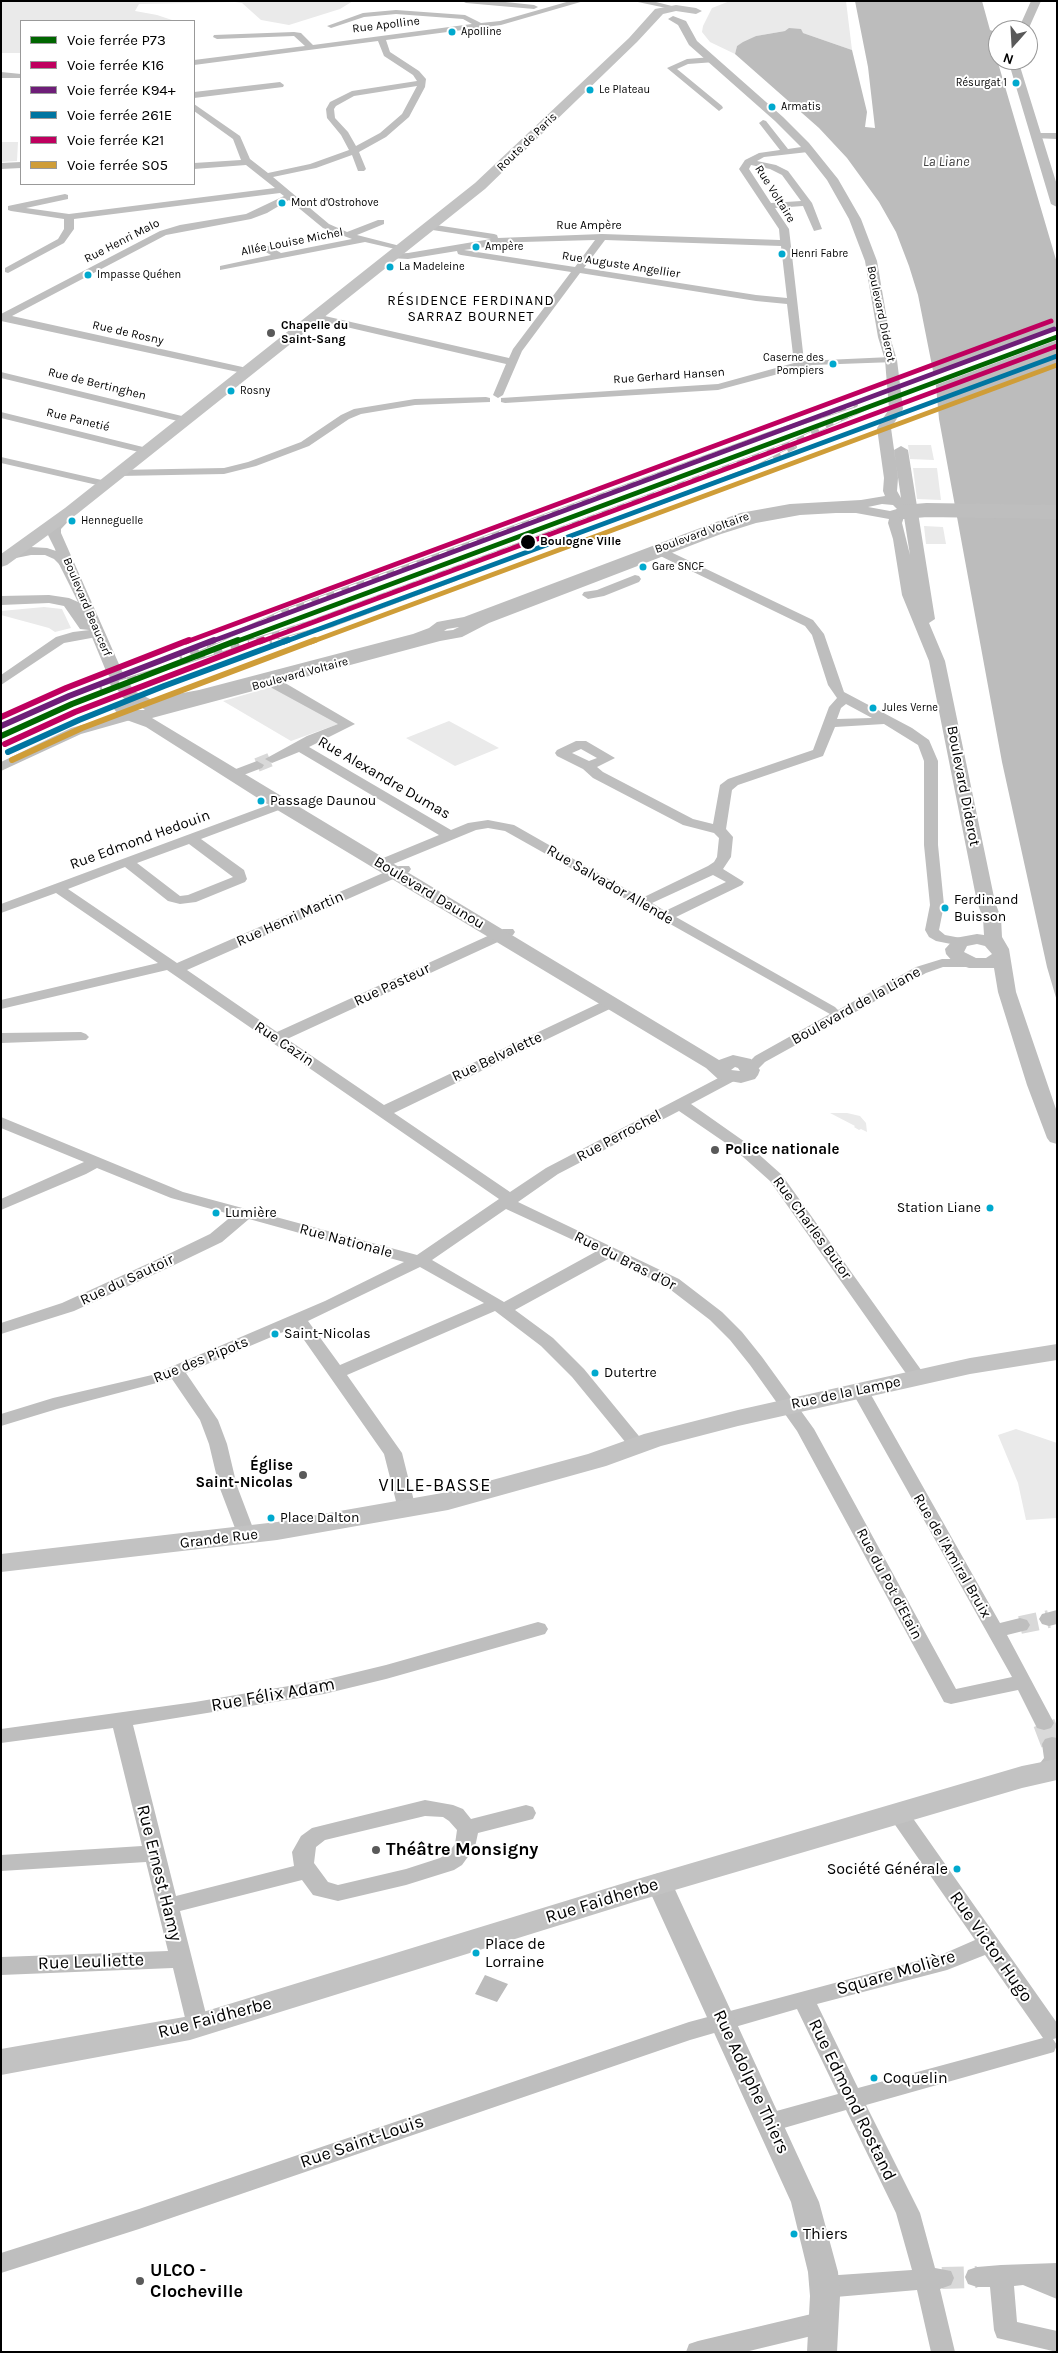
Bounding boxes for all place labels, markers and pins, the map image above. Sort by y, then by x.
place label: Apolline [461,25,501,39]
marker: Apolline [447,27,457,37]
place label: Résurgat 1 [956,76,1007,90]
marker: Résurgat 1 [1011,78,1021,88]
place label: Le Plateau [599,83,650,97]
marker: Le Plateau [585,85,595,95]
place label: Armatis [781,100,821,114]
marker: Armatis [767,102,777,112]
place label: Mont d'Ostrohove [291,196,379,210]
marker: Mont d'Ostrohove [277,198,287,208]
place label: Ampère [485,240,523,254]
marker: Ampère [471,242,481,252]
place label: Henri Fabre [791,247,848,261]
marker: Henri Fabre [777,249,787,259]
place label: La Madeleine [399,260,465,274]
marker: La Madeleine [385,262,395,272]
place label: Impasse Quéhen [97,268,181,282]
marker: Impasse Quéhen [83,270,93,280]
place label: Chapelle du Saint-Sang [281,319,348,347]
marker: Chapelle du Saint-Sang [265,327,277,339]
place label: Caserne des Pompiers [763,351,824,377]
marker: Caserne des Pompiers [828,359,838,369]
place label: Rosny [240,384,270,398]
marker: Rosny [226,386,236,396]
place label: Henneguelle [81,514,143,528]
marker: Henneguelle [67,516,77,526]
marker: Boulogne Ville [519,533,537,551]
place label: Boulogne Ville [540,535,621,549]
place label: Gare SNCF [652,560,704,574]
marker: Gare SNCF [638,562,648,572]
place label: Jules Verne [882,701,938,715]
marker: Jules Verne [868,703,878,713]
place label: Passage Daunou [270,793,376,809]
marker: Passage Daunou [256,796,266,806]
place label: Ferdinand Buisson [954,892,1019,924]
marker: Ferdinand Buisson [940,903,950,913]
place label: Police nationale [725,1141,839,1159]
marker: Police nationale [709,1144,721,1156]
place label: Station Liane [897,1200,981,1216]
marker: Station Liane [985,1203,995,1213]
place label: Lumière [225,1205,277,1221]
marker: Lumière [211,1208,221,1218]
place label: Saint-Nicolas [284,1326,371,1342]
marker: Saint-Nicolas [270,1329,280,1339]
place label: Dutertre [604,1365,657,1381]
marker: Dutertre [590,1368,600,1378]
place label: Église Saint-Nicolas [196,1457,293,1492]
marker: Église Saint-Nicolas [297,1469,309,1481]
place label: Place Dalton [280,1510,359,1526]
marker: Place Dalton [266,1513,276,1523]
place label: Théâtre Monsigny [386,1839,538,1861]
marker: Théâtre Monsigny [370,1844,382,1856]
place label: Société Générale [827,1859,948,1879]
marker: Société Générale [952,1864,962,1874]
place label: Place de Lorraine [485,1934,545,1972]
marker: Place de Lorraine [471,1948,481,1958]
place label: Coquelin [883,2068,948,2088]
marker: Coquelin [869,2073,879,2083]
place label: Thiers [803,2224,848,2244]
marker: Thiers [789,2229,799,2239]
place label: ULCO - Clocheville [150,2260,243,2302]
marker: ULCO - Clocheville [134,2275,146,2287]

